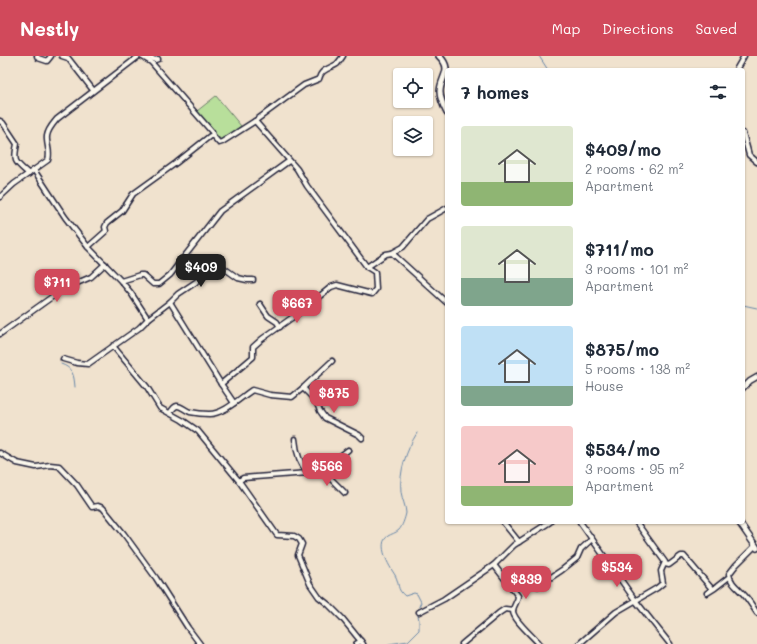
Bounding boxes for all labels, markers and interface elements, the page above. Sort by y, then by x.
text: Nestly [20,16,79,41]
text: Map [552,19,580,38]
text: Directions [602,19,673,38]
text: Saved [695,19,737,38]
map controls [393,68,433,156]
button: locate [393,68,433,108]
text: 7 homes [461,81,529,103]
icon: filters [707,81,729,103]
button: layers [393,116,433,156]
text: $409/mo [585,138,661,160]
icon: home [493,142,541,190]
text: 2 rooms · 62 m² [585,160,684,177]
text: Apartment [585,177,654,194]
text: $711/mo [585,238,654,260]
icon: home [493,242,541,290]
pin: $409 [177,254,225,288]
text: $409 [185,258,217,275]
text: 3 rooms · 101 m² [585,260,688,277]
pin: $711 [33,269,81,303]
text: $711 [44,273,70,290]
text: Apartment [585,277,654,294]
pin: $667 [273,290,321,324]
text: $667 [281,294,313,311]
text: $875/mo [585,338,659,360]
icon: home [493,342,541,390]
text: 5 rooms · 138 m² [585,360,690,377]
text: House [585,377,623,394]
pin: $875 [310,380,358,414]
text: $875 [319,384,349,401]
text: $534/mo [585,438,660,460]
icon: home [493,442,541,490]
pin: $566 [303,453,351,487]
text: $566 [311,457,343,474]
text: 3 rooms · 95 m² [585,460,684,477]
text: Apartment [585,477,654,494]
pin: $534 [593,554,641,588]
text: $534 [601,558,633,575]
pin: $839 [502,566,550,600]
text: $839 [510,570,542,587]

